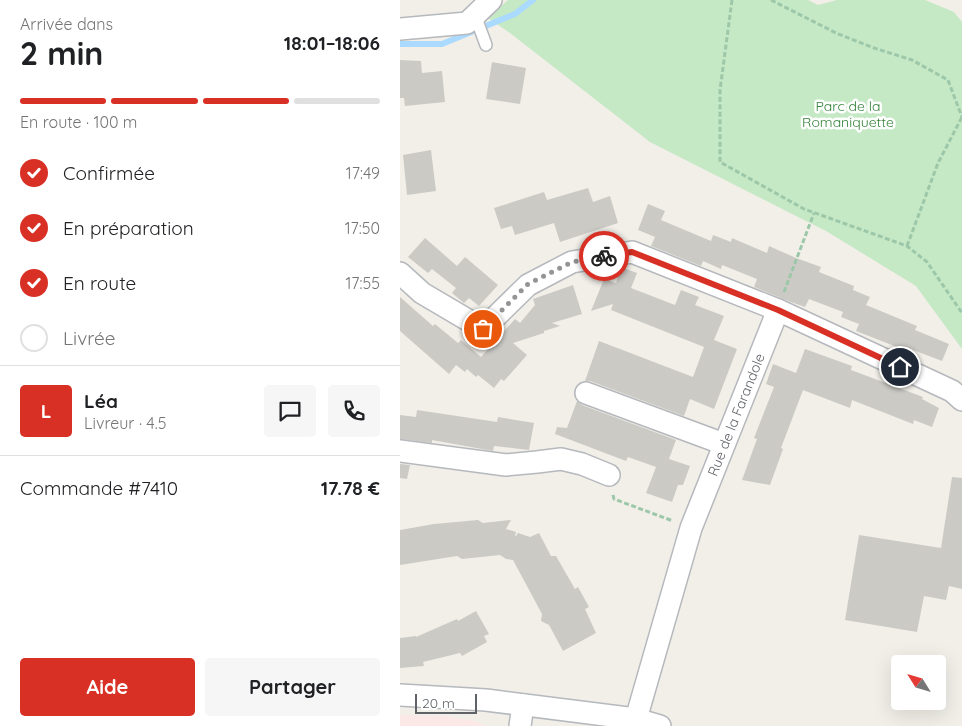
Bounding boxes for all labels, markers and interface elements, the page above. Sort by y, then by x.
text: Arrivée dans [20,14,113,34]
text: 18:01–18:06 [284,31,380,55]
text: 2 min [20,33,103,73]
park label: Parc de la Romaniquette [802,97,894,131]
text: En route · 100 m [20,112,137,132]
icon: check [20,159,48,187]
text: Confirmée [63,161,155,185]
text: 17:49 [346,163,380,183]
icon: check [20,214,48,242]
text: En préparation [63,216,194,240]
text: 17:50 [345,218,380,238]
courier [579,231,629,281]
icon: bike [590,242,618,270]
icon: check [20,269,48,297]
text: En route [63,271,136,295]
text: 17:55 [345,273,380,293]
pin [462,308,504,350]
icon: bag [469,315,497,343]
text: Livrée [63,326,116,350]
pin [879,346,921,388]
street label: Rue de la Farandole [704,351,769,479]
icon: home [886,353,914,381]
button: chat [264,385,316,437]
button: phone [328,385,380,437]
text: Léa [84,389,118,413]
text: L [41,399,51,423]
text: Livreur · 4.5 [84,413,166,433]
text: Commande #7410 [20,476,178,500]
text: 17.78 € [321,476,380,500]
north arrow [891,655,946,710]
map controls [891,655,946,710]
button: Aide [20,658,195,716]
button: Partager [205,658,380,716]
scale bar [415,691,478,714]
text: 20 m [422,694,455,712]

